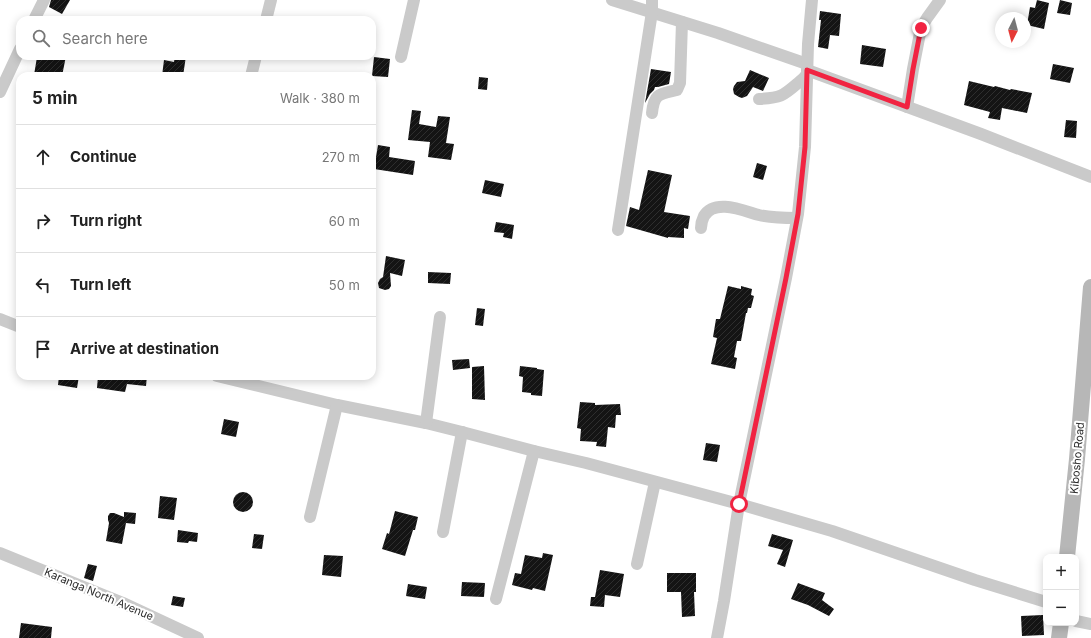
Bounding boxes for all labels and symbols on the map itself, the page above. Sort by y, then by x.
north arrow [995,12,1031,48]
route end [912,19,930,37]
street label: Kibosho Road [1067,421,1087,495]
route start [730,495,748,513]
street label: Karanga North Avenue [42,565,156,623]

